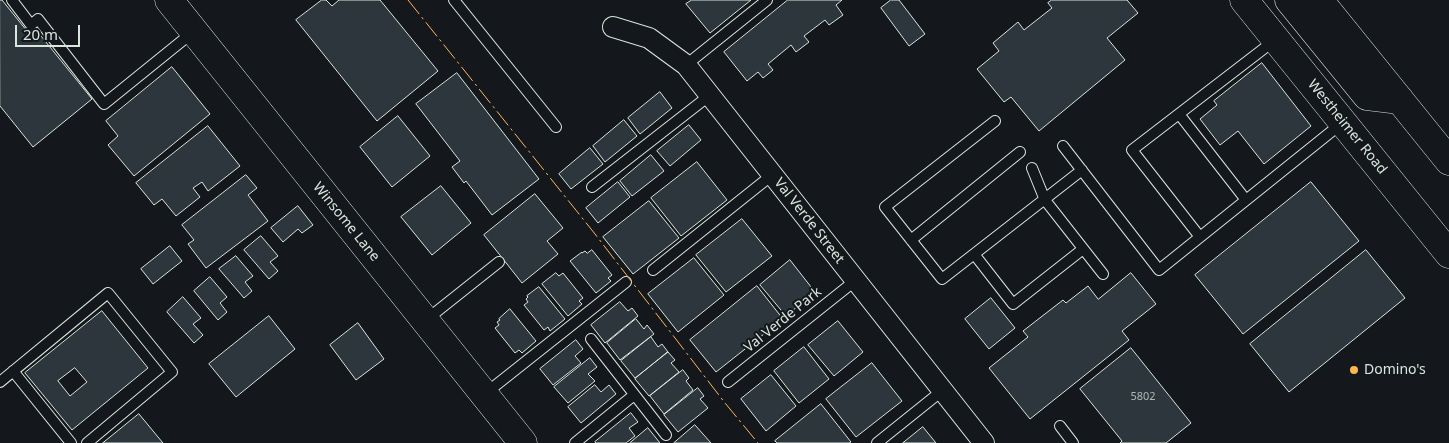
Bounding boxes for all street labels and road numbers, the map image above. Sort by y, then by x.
street label: Westheimer Road [1304,76,1390,178]
street label: Val Verde Street [770,175,848,267]
street label: Winsome Lane [309,179,383,265]
street label: Val Verde Park [741,284,825,356]

